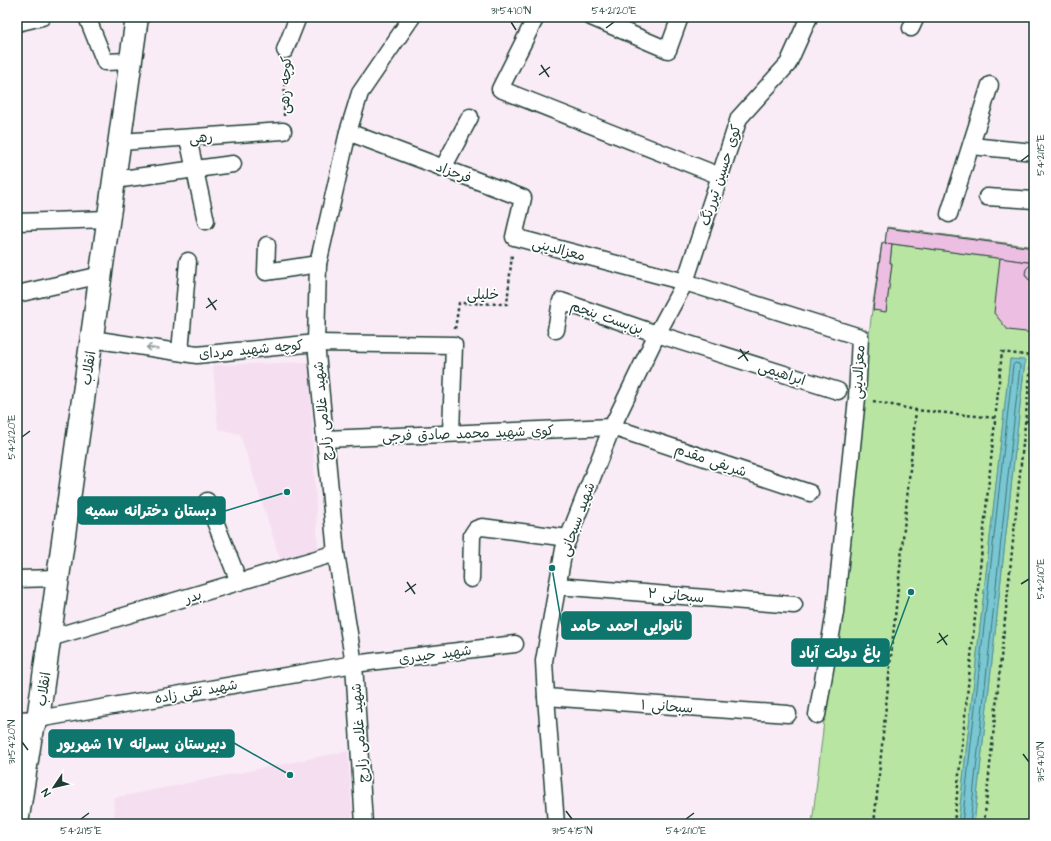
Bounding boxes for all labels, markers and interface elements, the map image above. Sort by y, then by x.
text: 31°54'10"N [491,4,531,18]
text: 54°21'20"E [591,4,637,18]
street label: کوچه رهی [275,56,297,114]
street label: کوی حسین تیررنگ [695,122,747,229]
street label: رهی [189,127,214,149]
text: 54°21'15"E [1034,134,1048,176]
street label: فرحزاد [433,157,474,189]
street label: معزالدینی [530,233,588,267]
street label: خلیلی [467,285,499,305]
street label: بن‌بست پنجم [567,296,646,340]
street label: کوچه شهید مردای [198,335,304,365]
one-way arrow [146,344,159,352]
street label: معزالدینی [848,344,870,400]
street label: انقلاب [77,350,101,387]
street label: ابراهیمی [756,357,808,391]
street label: شهید غلامی زارچ [309,360,337,461]
text: 54°21'20"E [5,414,19,460]
street label: کوی شهید محمد صادق فرجی [382,421,554,447]
street label: شریفی مقدم [672,439,749,483]
street label: شهید سبحانی [555,479,601,559]
callout: دبستان دخترانه سمیه [78,497,225,524]
text: دبستان دخترانه سمیه [85,501,217,522]
text: 54°21'10"E [1034,559,1048,599]
street label: سبحانی ۲ [647,584,705,608]
street label: بدر [182,585,204,609]
callout: نانوایی احمد حامد [562,612,691,639]
text: نانوایی احمد حامد [570,616,684,637]
callout: باغ دولت آباد [792,639,889,666]
street label: شهید حیدری [398,641,473,669]
text: باغ دولت آباد [799,643,881,664]
street label: انقلاب [32,671,56,708]
street label: شهید تقی زاده [153,675,239,709]
street label: شهید غلامی زارچ [347,683,373,783]
street label: سبحانی ۱ [640,695,694,719]
text: 31°54'20"N [5,720,19,764]
callout: دبیرستان پسرانه ۱۷ شهریور [49,730,234,757]
text: دبیرستان پسرانه ۱۷ شهریور [55,734,227,755]
text: 31°54'10"N [1034,742,1048,782]
north arrow [34,767,74,807]
text: N [38,785,54,800]
text: 54°21'15"E [60,824,102,838]
text: 31°54'15"N [551,824,593,838]
text: 54°21'10"E [666,824,706,838]

